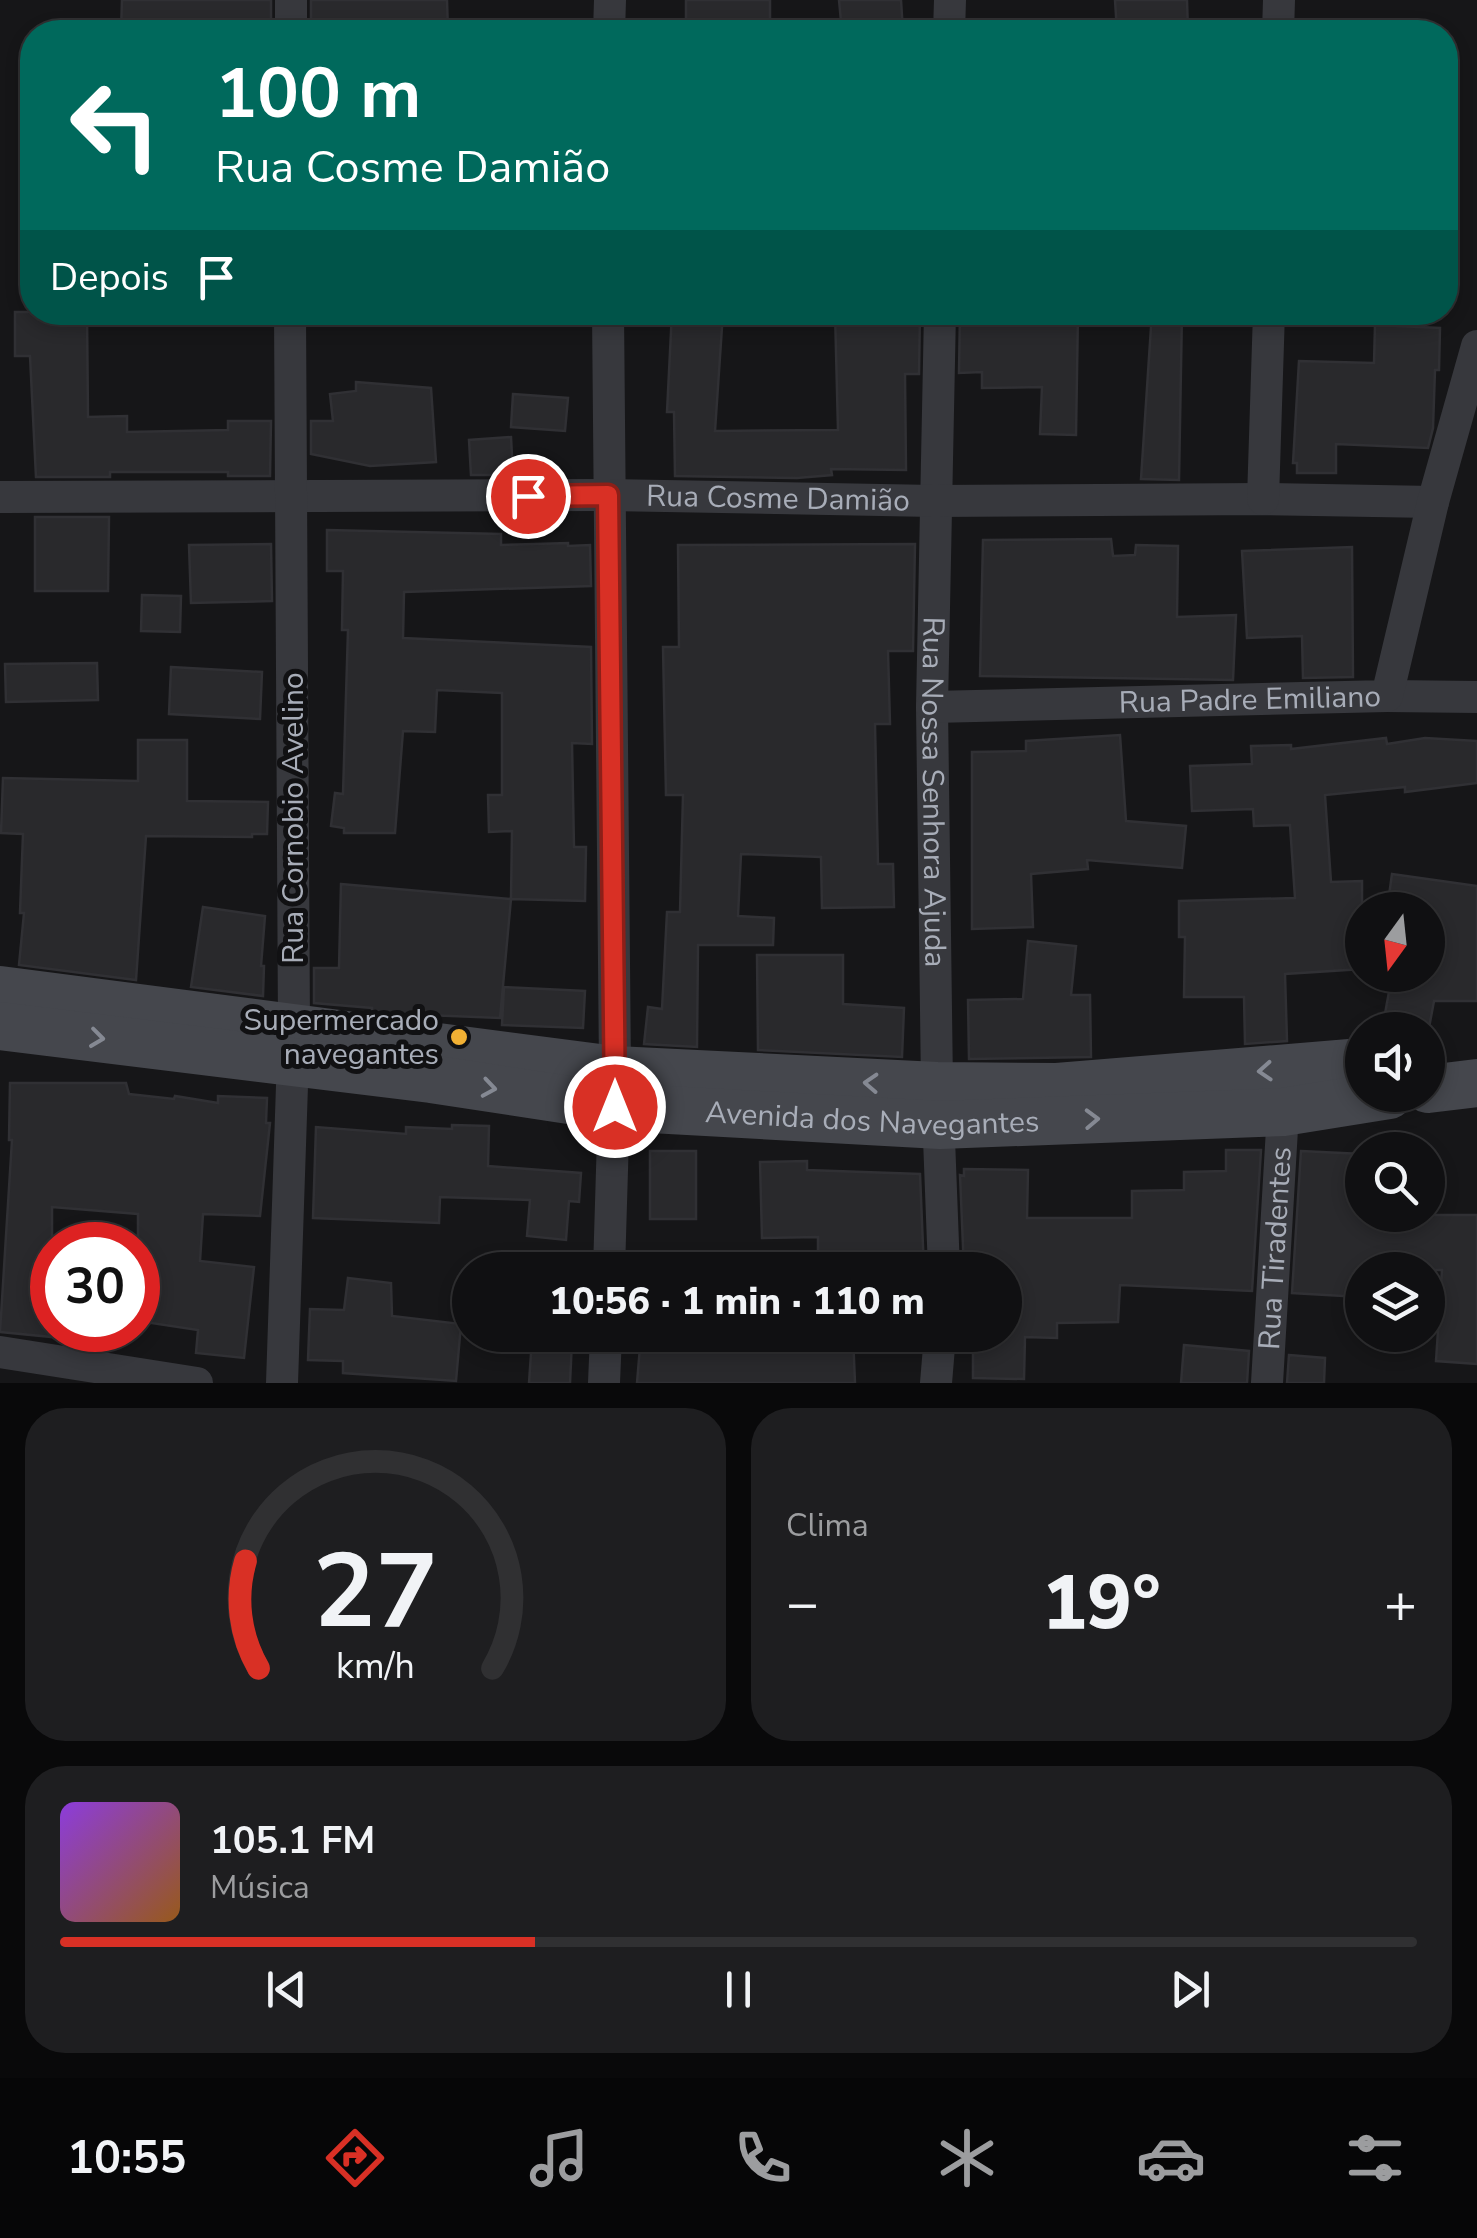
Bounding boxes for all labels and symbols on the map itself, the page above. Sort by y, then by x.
pin [486,454,571,539]
street label: Rua Cosme Damião [646,475,910,521]
street label: Rua Nossa Senhora Ajuda [911,616,956,967]
street label: Rua Cornobio Avelino [273,672,314,964]
street label: Rua Padre Emiliano [1118,676,1381,723]
north arrow [1345,892,1445,992]
place label: Supermercado navegantes [244,1000,439,1075]
marker: Supermercado navegantes [448,1026,470,1048]
one-way arrow [89,1027,105,1048]
position arrow [563,1055,667,1159]
one-way arrow [1257,1059,1273,1081]
one-way arrow [863,1073,879,1094]
one-way arrow [480,1077,497,1098]
street label: Avenida dos Navegantes [704,1092,1040,1146]
one-way arrow [1084,1109,1100,1130]
street label: Rua Tiradentes [1248,1146,1301,1351]
speed limit sign: 30 [30,1222,160,1352]

